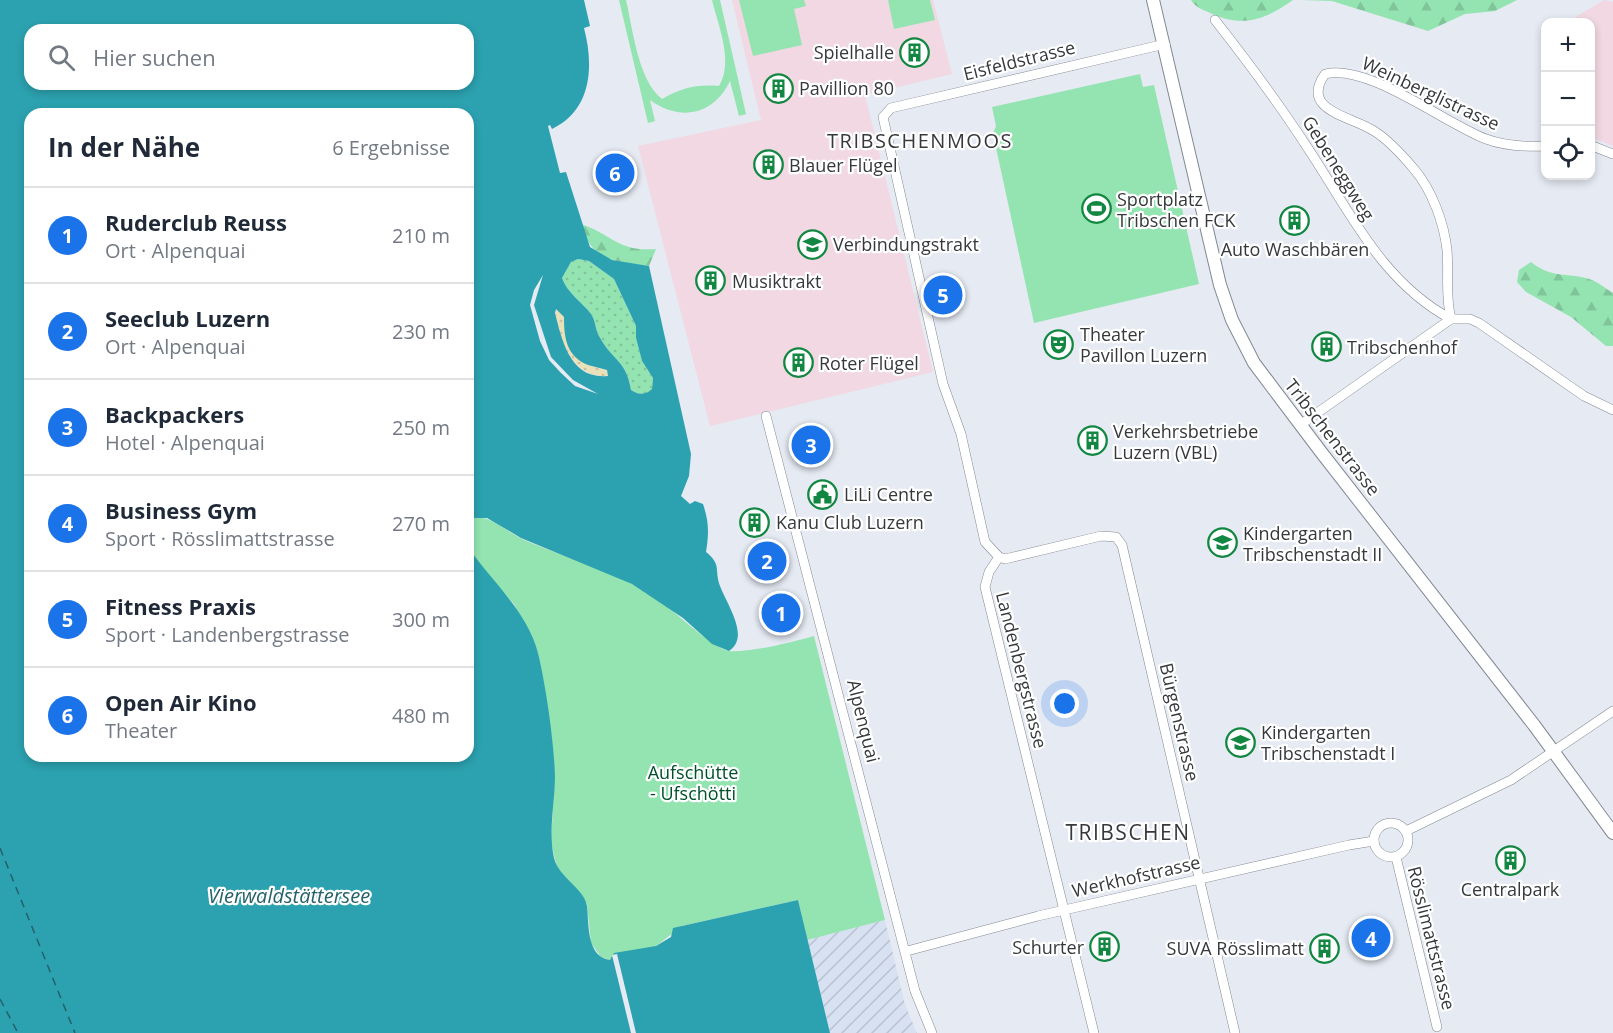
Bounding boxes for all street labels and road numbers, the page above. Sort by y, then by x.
street label: Eisfeldstrasse [961,35,1077,85]
street label: Weinberglistrasse [1358,51,1504,135]
street label: Gebeneggweg [1297,111,1381,225]
street label: Tribschenstrasse [1280,374,1386,500]
street label: Landenbergstrasse [991,589,1053,751]
street label: Bürgenstrasse [1155,661,1205,783]
street label: Alpenquai [842,677,886,765]
street label: Werkhofstrasse [1069,850,1203,902]
street label: Rösslimattstrasse [1403,864,1461,1012]

